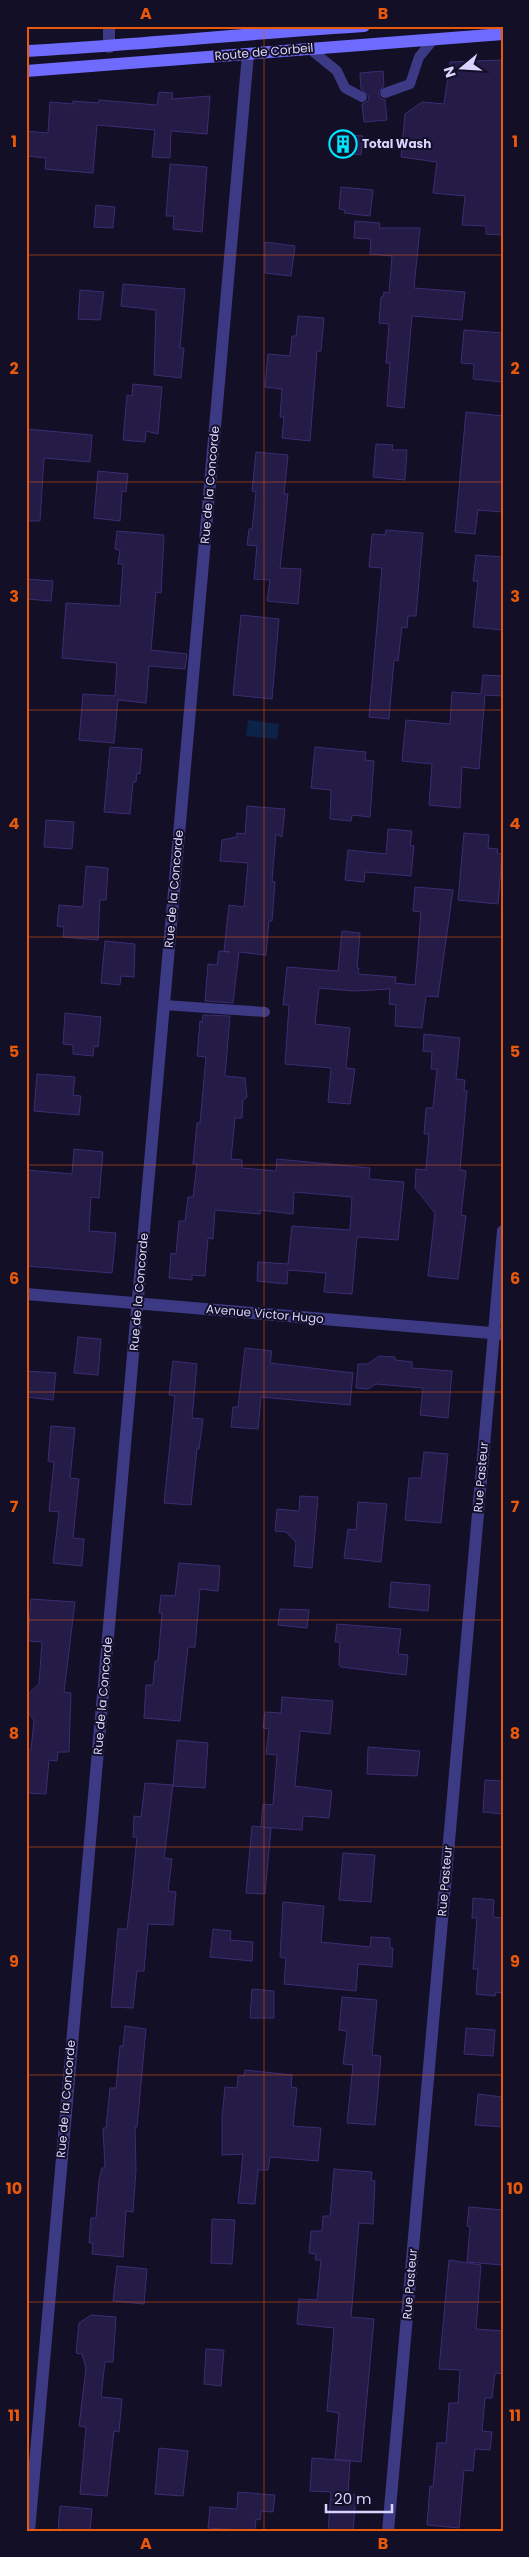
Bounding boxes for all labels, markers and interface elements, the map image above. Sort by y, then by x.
text: A [140,2,152,25]
text: B [378,2,388,25]
street label: Route de Corbeil [214,39,314,64]
north arrow [436,42,486,92]
text: N [438,64,461,80]
building icon: Total Wash [328,129,358,159]
text: 1 [11,130,17,153]
text: 1 [512,130,518,153]
place label: Total Wash [362,135,431,152]
text: 2 [9,357,19,380]
text: 2 [510,357,520,380]
street label: Rue de la Concorde [196,425,223,545]
text: 3 [9,585,19,608]
text: 3 [510,585,520,608]
text: 4 [9,812,20,835]
text: 4 [510,812,521,835]
street label: Rue de la Concorde [160,829,187,949]
text: 5 [9,1040,19,1063]
text: 5 [510,1040,520,1063]
street label: Rue de la Concorde [125,1232,152,1352]
text: 6 [9,1267,19,1290]
text: 6 [510,1267,520,1290]
street label: Avenue Victor Hugo [205,1300,325,1327]
street label: Rue Pasteur [469,1440,492,1513]
text: 7 [10,1495,19,1518]
text: 7 [511,1495,520,1518]
street label: Rue de la Concorde [89,1636,116,1756]
text: 8 [9,1722,19,1745]
text: 8 [510,1722,520,1745]
street label: Rue Pasteur [433,1844,456,1917]
text: 9 [9,1950,19,1973]
text: 9 [510,1950,520,1973]
street label: Rue de la Concorde [52,2039,79,2159]
text: 10 [6,2177,22,2200]
text: 10 [507,2177,523,2200]
street label: Rue Pasteur [398,2247,421,2320]
text: 11 [8,2404,20,2427]
text: 11 [509,2404,521,2427]
scale bar [326,2482,393,2514]
text: 20 m [334,2488,372,2509]
text: A [140,2532,152,2555]
text: B [378,2532,388,2555]

